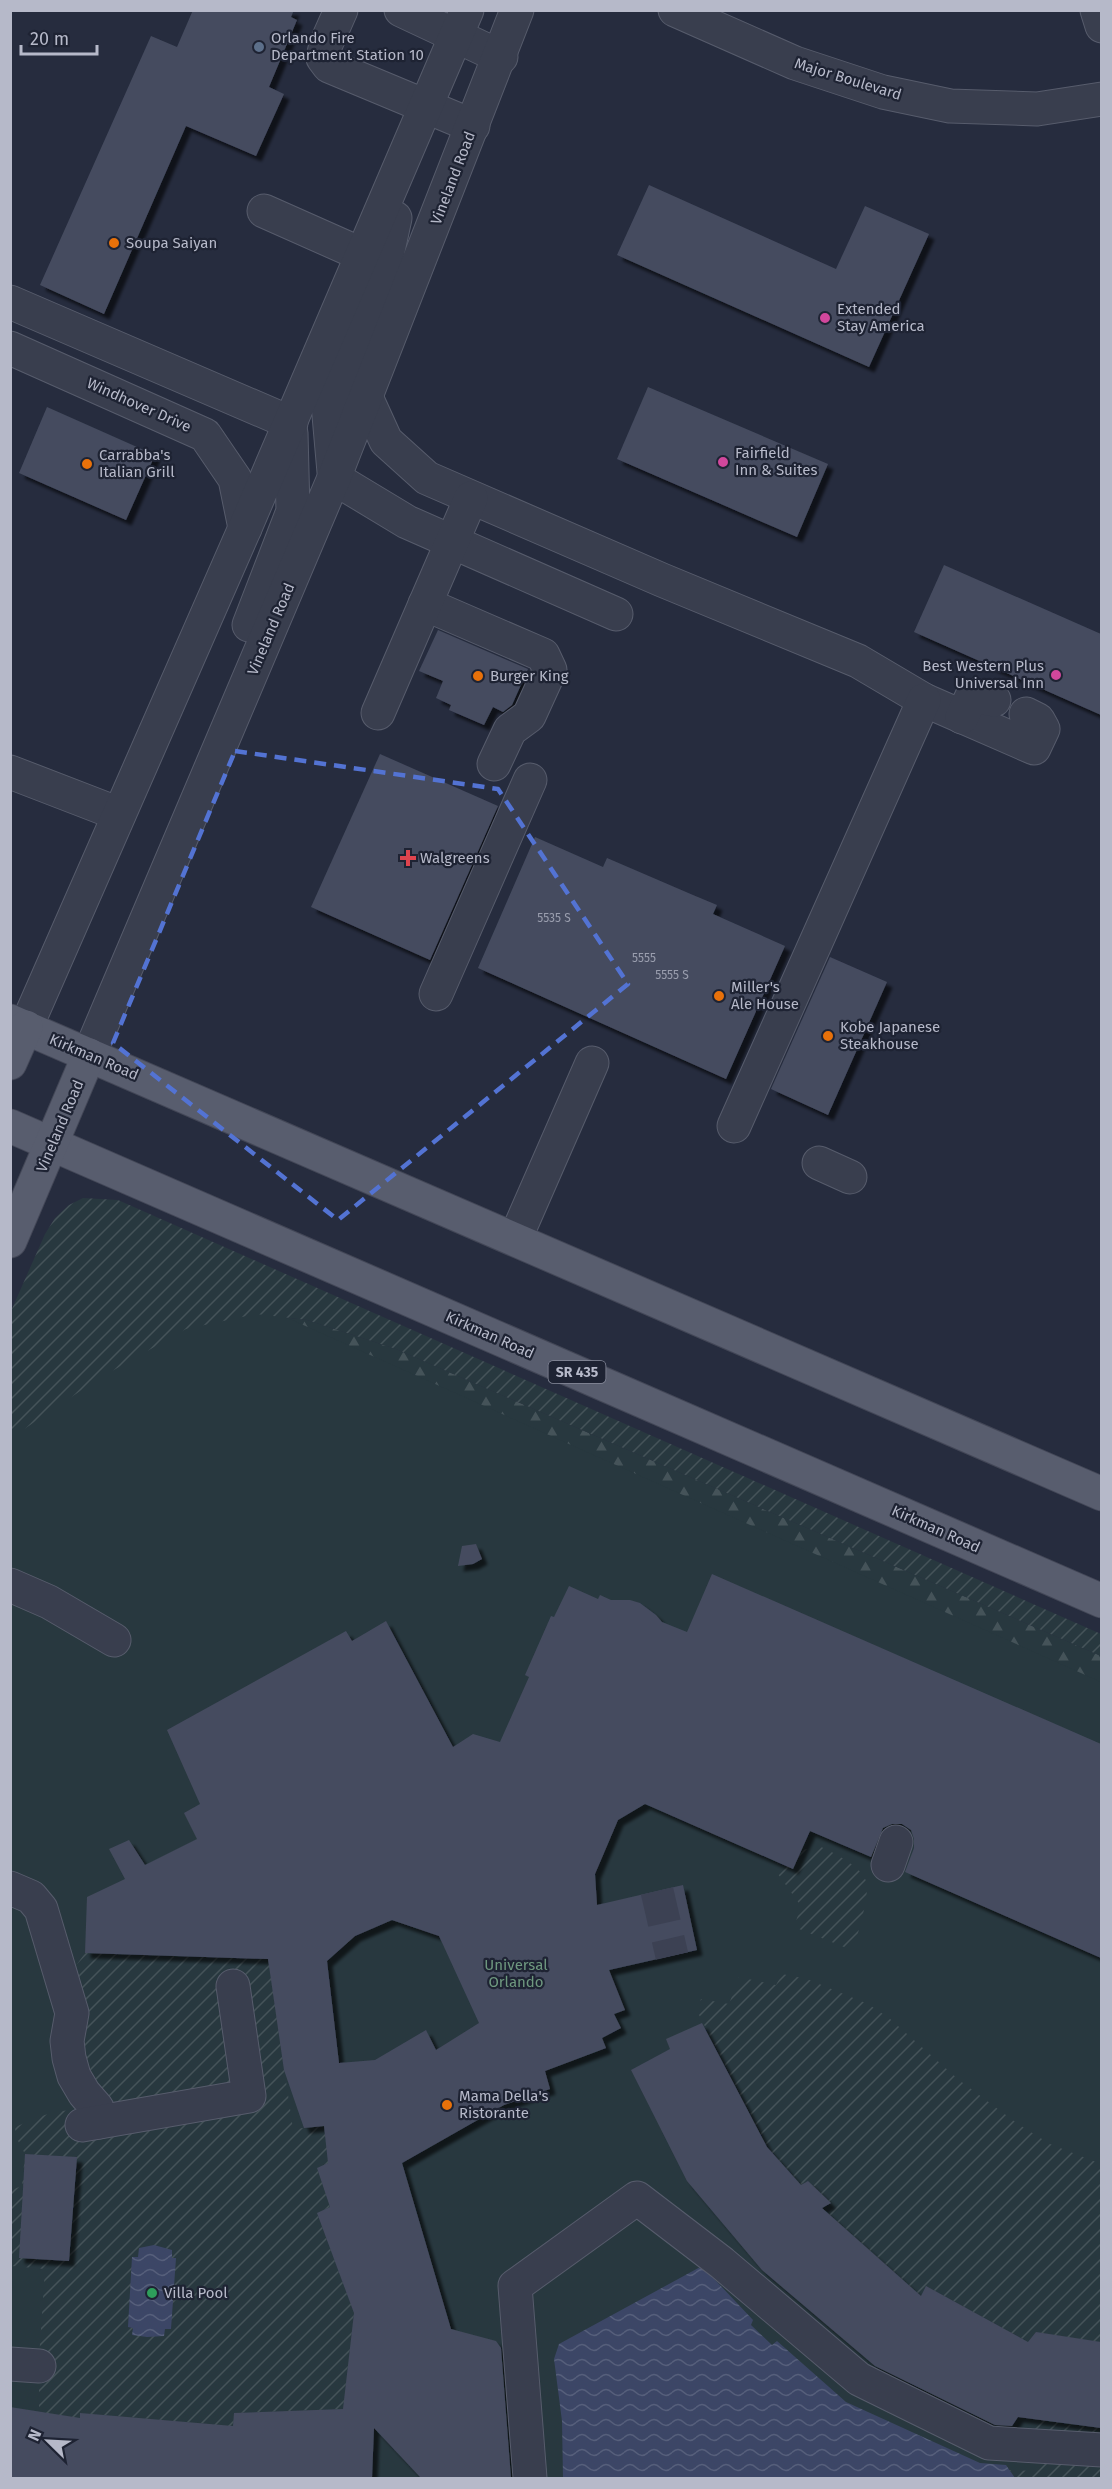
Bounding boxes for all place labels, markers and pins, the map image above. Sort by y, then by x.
place label: Orlando Fire Department Station 10 [271,29,424,64]
marker: Orlando Fire Department Station 10 [252,40,266,54]
place label: Soupa Saiyan [126,234,217,252]
marker: Soupa Saiyan [107,236,121,250]
place label: Extended Stay America [837,300,925,335]
marker: Extended Stay America [818,311,832,325]
place label: Fairfield Inn & Suites [735,444,817,479]
place label: Carrabba's Italian Grill [99,446,175,481]
marker: Fairfield Inn & Suites [716,455,730,469]
marker: Carrabba's Italian Grill [80,457,94,471]
place label: Best Western Plus Universal Inn [922,657,1044,692]
place label: Burger King [490,667,569,685]
marker: Best Western Plus Universal Inn [1049,668,1063,682]
marker: Burger King [471,669,485,683]
place label: Walgreens [420,849,490,867]
marker: Walgreens [401,851,415,865]
place label: Miller's Ale House [731,978,799,1013]
marker: Miller's Ale House [712,989,726,1003]
place label: Kobe Japanese Steakhouse [840,1018,940,1053]
marker: Kobe Japanese Steakhouse [821,1029,835,1043]
place label: Mama Della's Ristorante [459,2087,549,2122]
marker: Mama Della's Ristorante [440,2098,454,2112]
place label: Villa Pool [164,2284,228,2302]
marker: Villa Pool [145,2286,159,2300]

